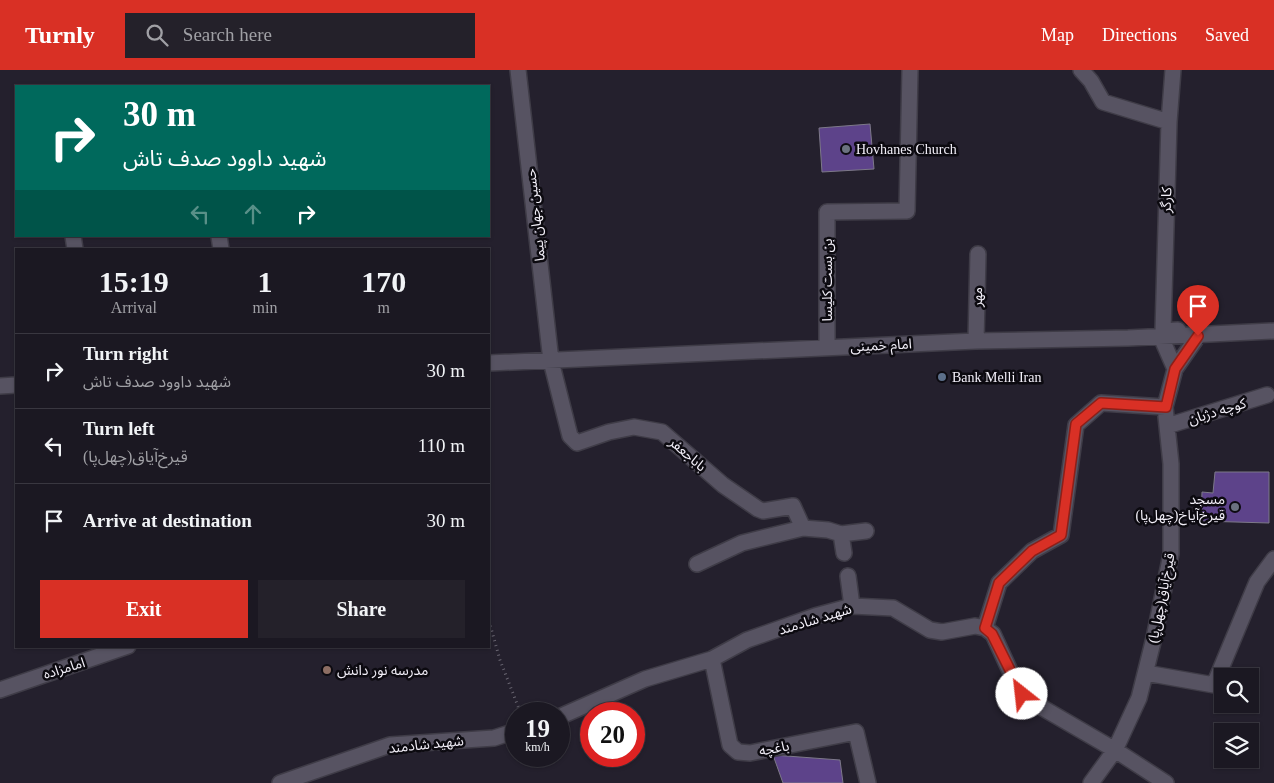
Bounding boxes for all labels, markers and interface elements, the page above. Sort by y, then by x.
search box [125,13,475,58]
icon: search [143,21,171,49]
text: Turnly [25,22,95,48]
text: Search here [183,24,272,45]
text: Map [1041,25,1074,45]
text: Directions [1102,25,1177,45]
text: Saved [1205,25,1249,45]
text: 30 m [123,95,196,134]
icon: right [40,105,105,170]
place label: Hovhanes Church [856,142,957,157]
marker: Hovhanes Church [840,143,852,155]
text: شهید داوود صدف تاش [123,146,326,171]
street label: حسین جهان پیما [523,168,550,262]
street label: کارگر [1159,187,1175,214]
icon: left [186,200,214,228]
icon: ahead [239,200,267,228]
icon: right [292,200,320,228]
street label: بن بست کلیسا [820,238,836,322]
text: 15:19 [99,265,169,298]
text: 1 [257,265,272,298]
text: 170 [361,265,406,298]
pin [1177,285,1219,336]
street label: مهر [970,287,986,308]
icon: arrive [1184,292,1212,320]
text: Arrival [111,299,157,316]
text: min [253,299,277,316]
text: m [377,299,390,316]
street label: امام خمینی [850,336,912,358]
text: Turn right [83,343,168,364]
icon: right [40,357,68,385]
text: 30 m [426,360,465,381]
place label: Bank Melli Iran [952,370,1041,385]
marker: Bank Melli Iran [936,371,948,383]
text: شهید داوود صدف تاش [83,373,231,390]
street label: کوچه دژبان [1186,396,1249,429]
text: Turn left [83,418,155,439]
icon: left [40,432,68,460]
street label: باباجعفر [665,434,709,475]
text: 110 m [418,435,465,456]
text: قیرخ‌آیاق(چهل‌پا) [83,448,188,465]
place label: مسجد قیرخ‌آیاخ(چهل‌پا) [1135,492,1225,526]
marker: مسجد قیرخ‌آیاخ(چهل‌پا) [1229,501,1241,513]
icon: arrive [40,507,68,535]
text: Arrive at destination [83,510,252,531]
text: 30 m [426,510,465,531]
street label: قیرخ‌آیاق(چهل‌پا) [1145,552,1181,645]
button: Exit [40,580,248,638]
button: Share [258,580,465,638]
street label: شهید شادمند [777,601,854,639]
street label: امامزاده [41,655,87,683]
place label: مدرسه نور دانش [337,663,428,679]
marker: مدرسه نور دانش [321,664,333,676]
position arrow [995,667,1047,719]
map controls [1214,668,1259,768]
button: search [1214,668,1259,713]
speed limit sign: 20 [580,702,645,767]
text: 19 [525,715,550,742]
button: layers [1214,723,1259,768]
street label: شهید شادمند [388,733,465,757]
street label: باغچه [758,738,791,761]
text: km/h [525,740,550,754]

